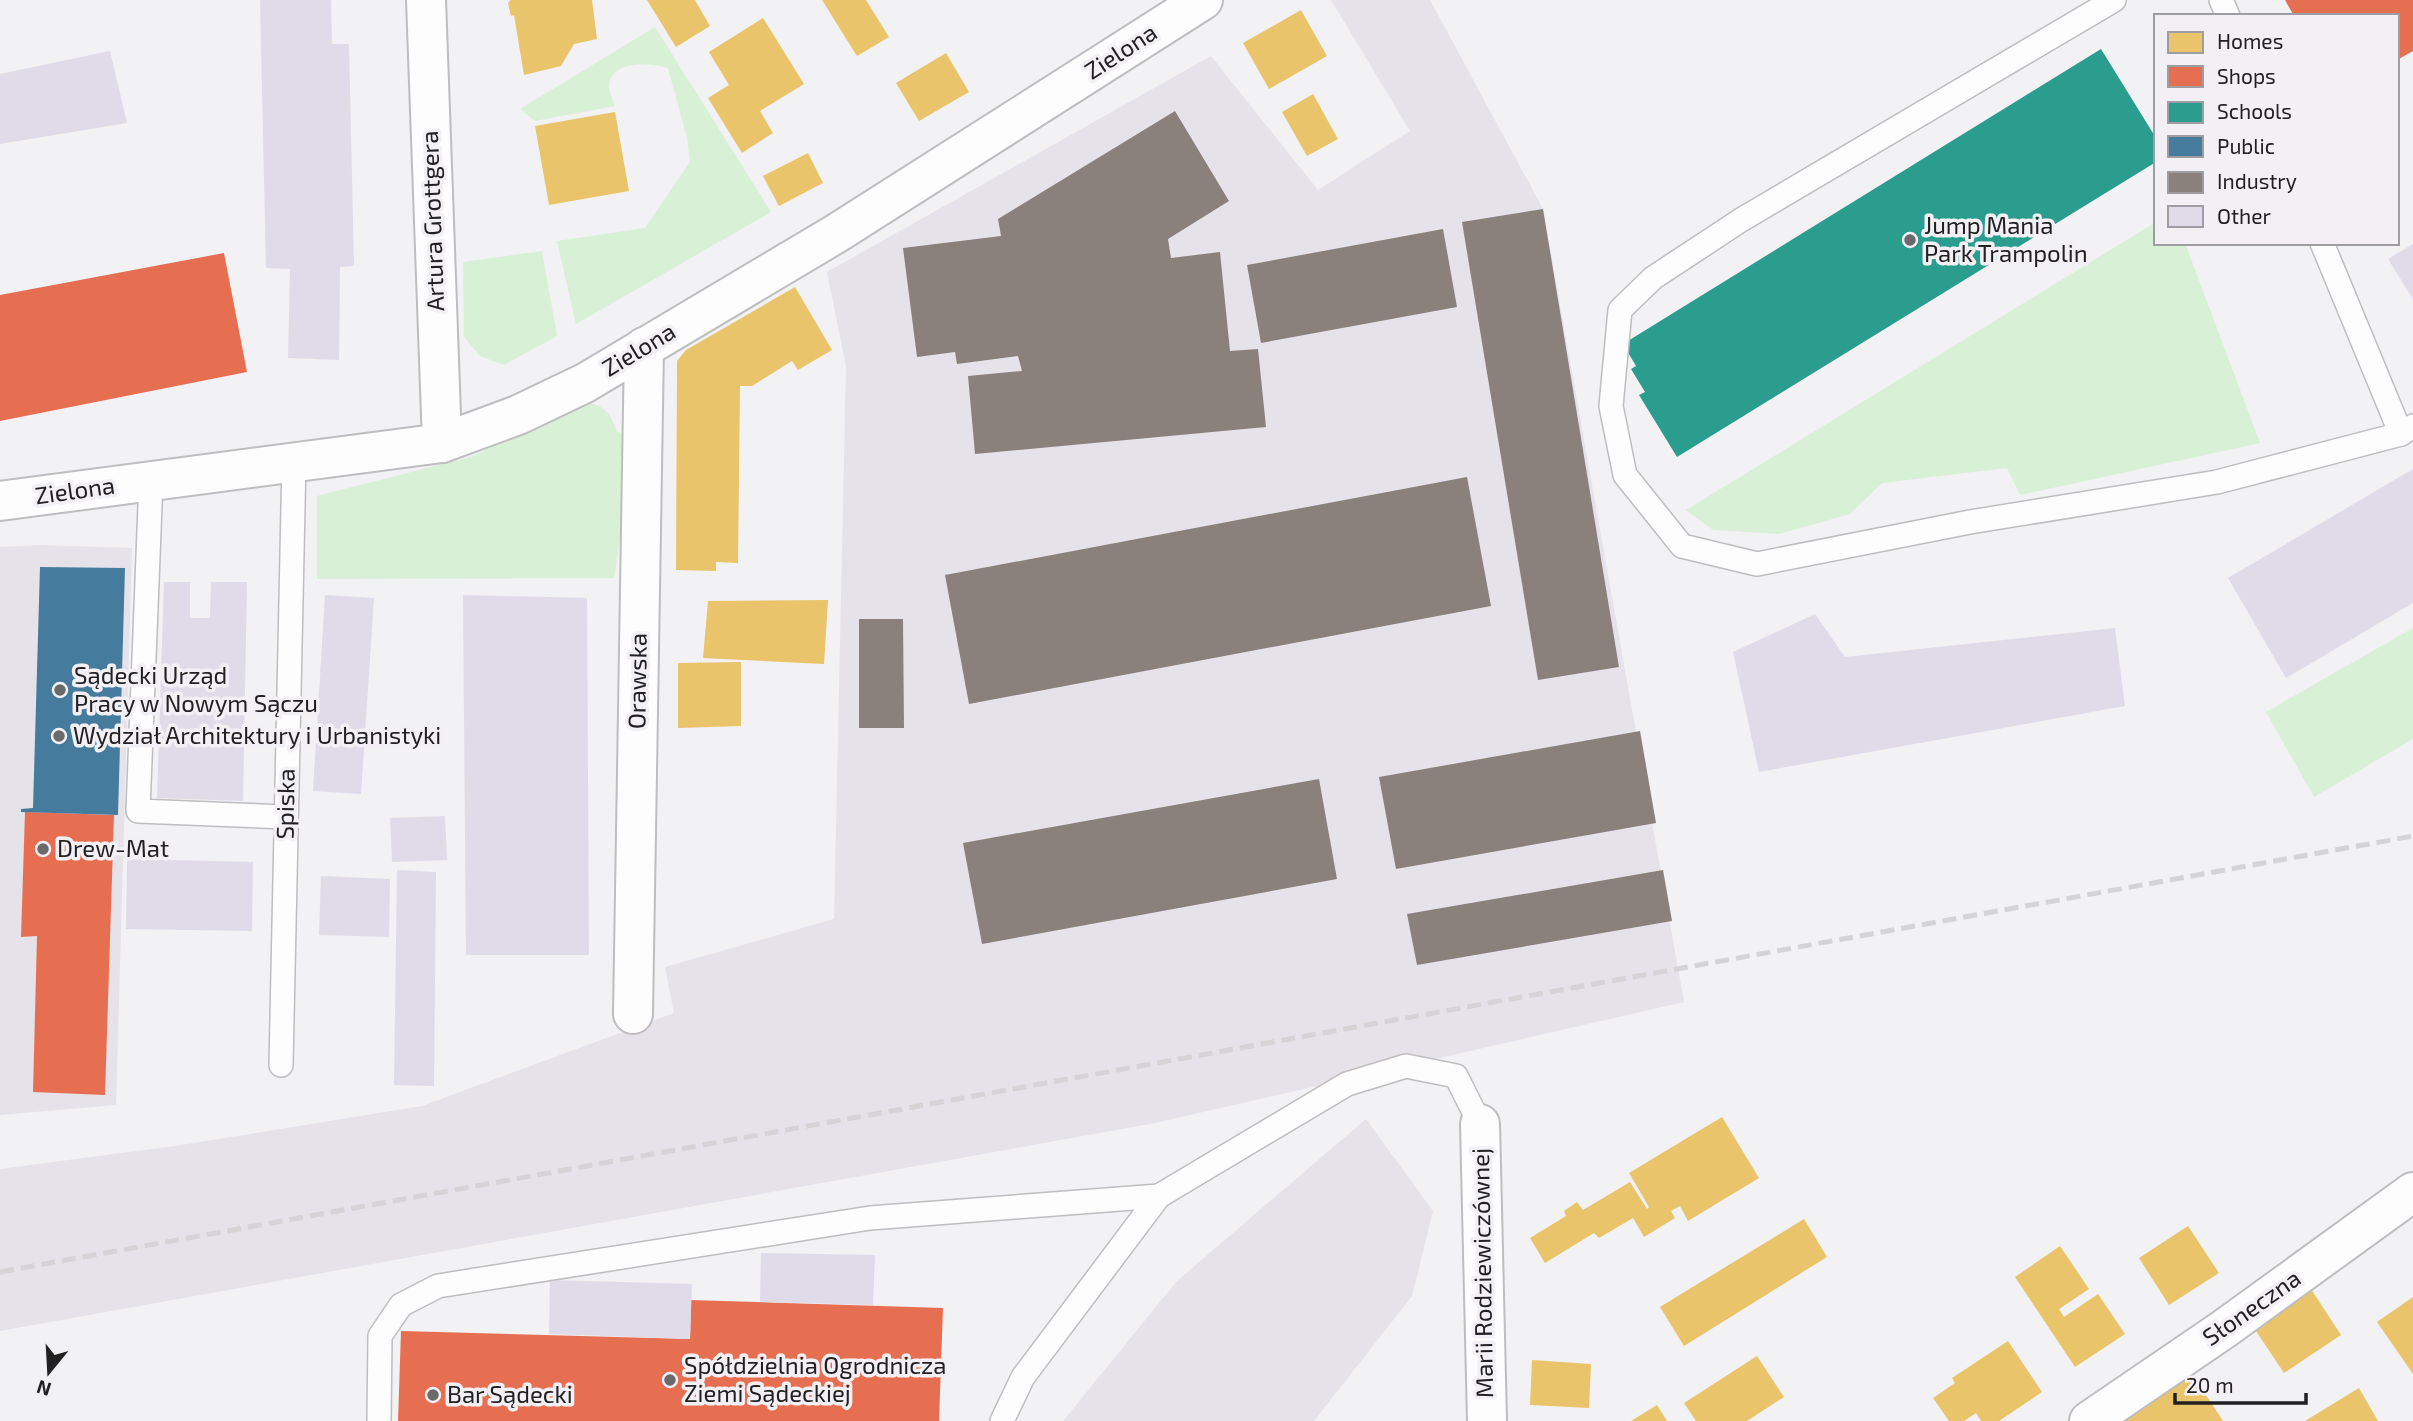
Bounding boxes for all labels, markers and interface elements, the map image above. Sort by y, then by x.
legend [2154,14,2399,245]
street label: Zielona [1079,17,1162,85]
text: Homes [2217,28,2283,53]
text: Shops [2217,63,2276,88]
text: Schools [2217,98,2292,123]
street label: Artura Grottgera [414,130,449,312]
text: Public [2217,133,2275,158]
text: Industry [2217,168,2297,193]
text: Other [2217,203,2272,228]
place label: Jump Mania Park Trampolin [1924,210,2088,267]
marker: Jump Mania Park Trampolin [1902,232,1918,248]
street label: Zielona [596,316,680,382]
street label: Zielona [33,470,117,509]
street label: Orawska [621,633,652,729]
place label: Sądecki Urząd Pracy w Nowym Sączu [74,660,318,717]
marker: Sądecki Urząd Pracy w Nowym Sączu [52,682,68,698]
place label: Wydział Architektury i Urbanistyki [73,720,441,749]
marker: Wydział Architektury i Urbanistyki [51,728,67,744]
street label: Spiska [269,768,300,840]
place label: Drew-Mat [57,833,169,862]
marker: Drew-Mat [35,841,51,857]
street label: Marii Rodziewiczównej [1465,1148,1498,1398]
street label: Słoneczna [2197,1263,2306,1351]
north arrow [14,1337,84,1407]
place label: Spółdzielnia Ogrodnicza Ziemi Sądeckiej [684,1350,946,1407]
scale bar [2175,1362,2306,1406]
marker: Spółdzielnia Ogrodnicza Ziemi Sądeckiej [662,1372,678,1388]
text: 20 m [2186,1372,2234,1397]
text: N [34,1376,54,1402]
place label: Bar Sądecki [447,1379,573,1408]
marker: Bar Sądecki [425,1387,441,1403]

